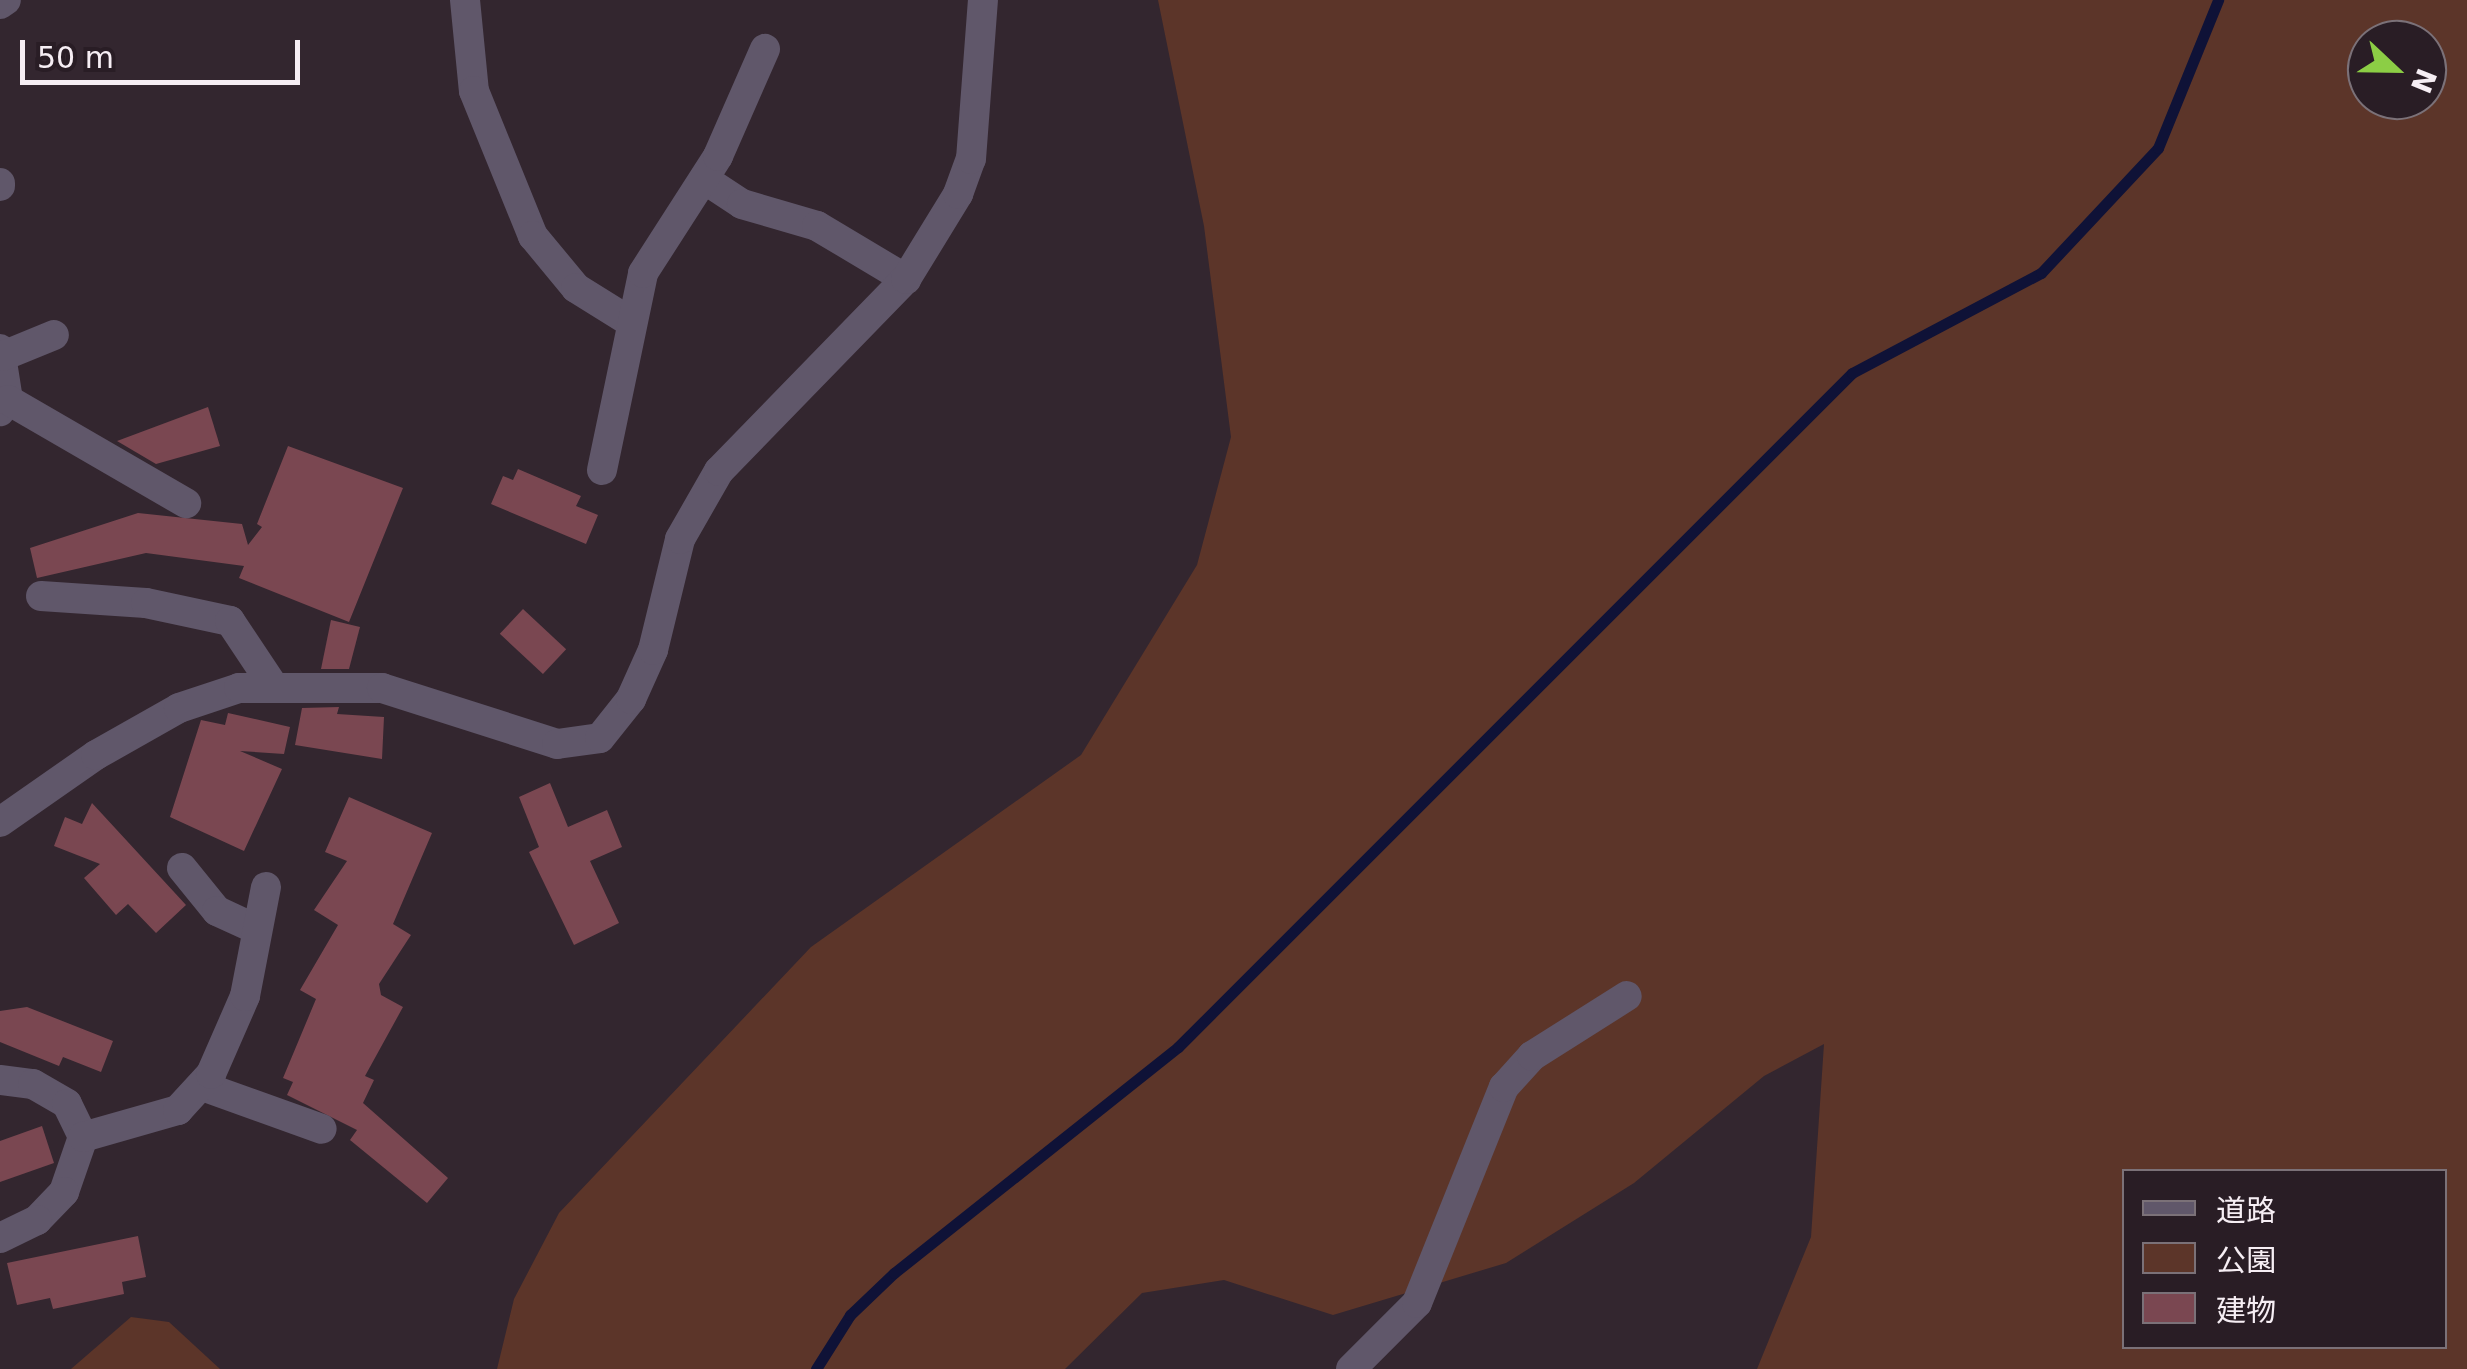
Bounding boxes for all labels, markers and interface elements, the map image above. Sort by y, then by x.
scale bar [25,20,305,82]
north arrow [2347,20,2447,120]
text: 50 m [37,40,114,75]
text: N [2404,64,2443,98]
legend [2122,1169,2447,1349]
text: 道路 [2216,1193,2276,1228]
text: 公園 [2216,1243,2276,1278]
text: 建物 [2216,1293,2276,1328]

